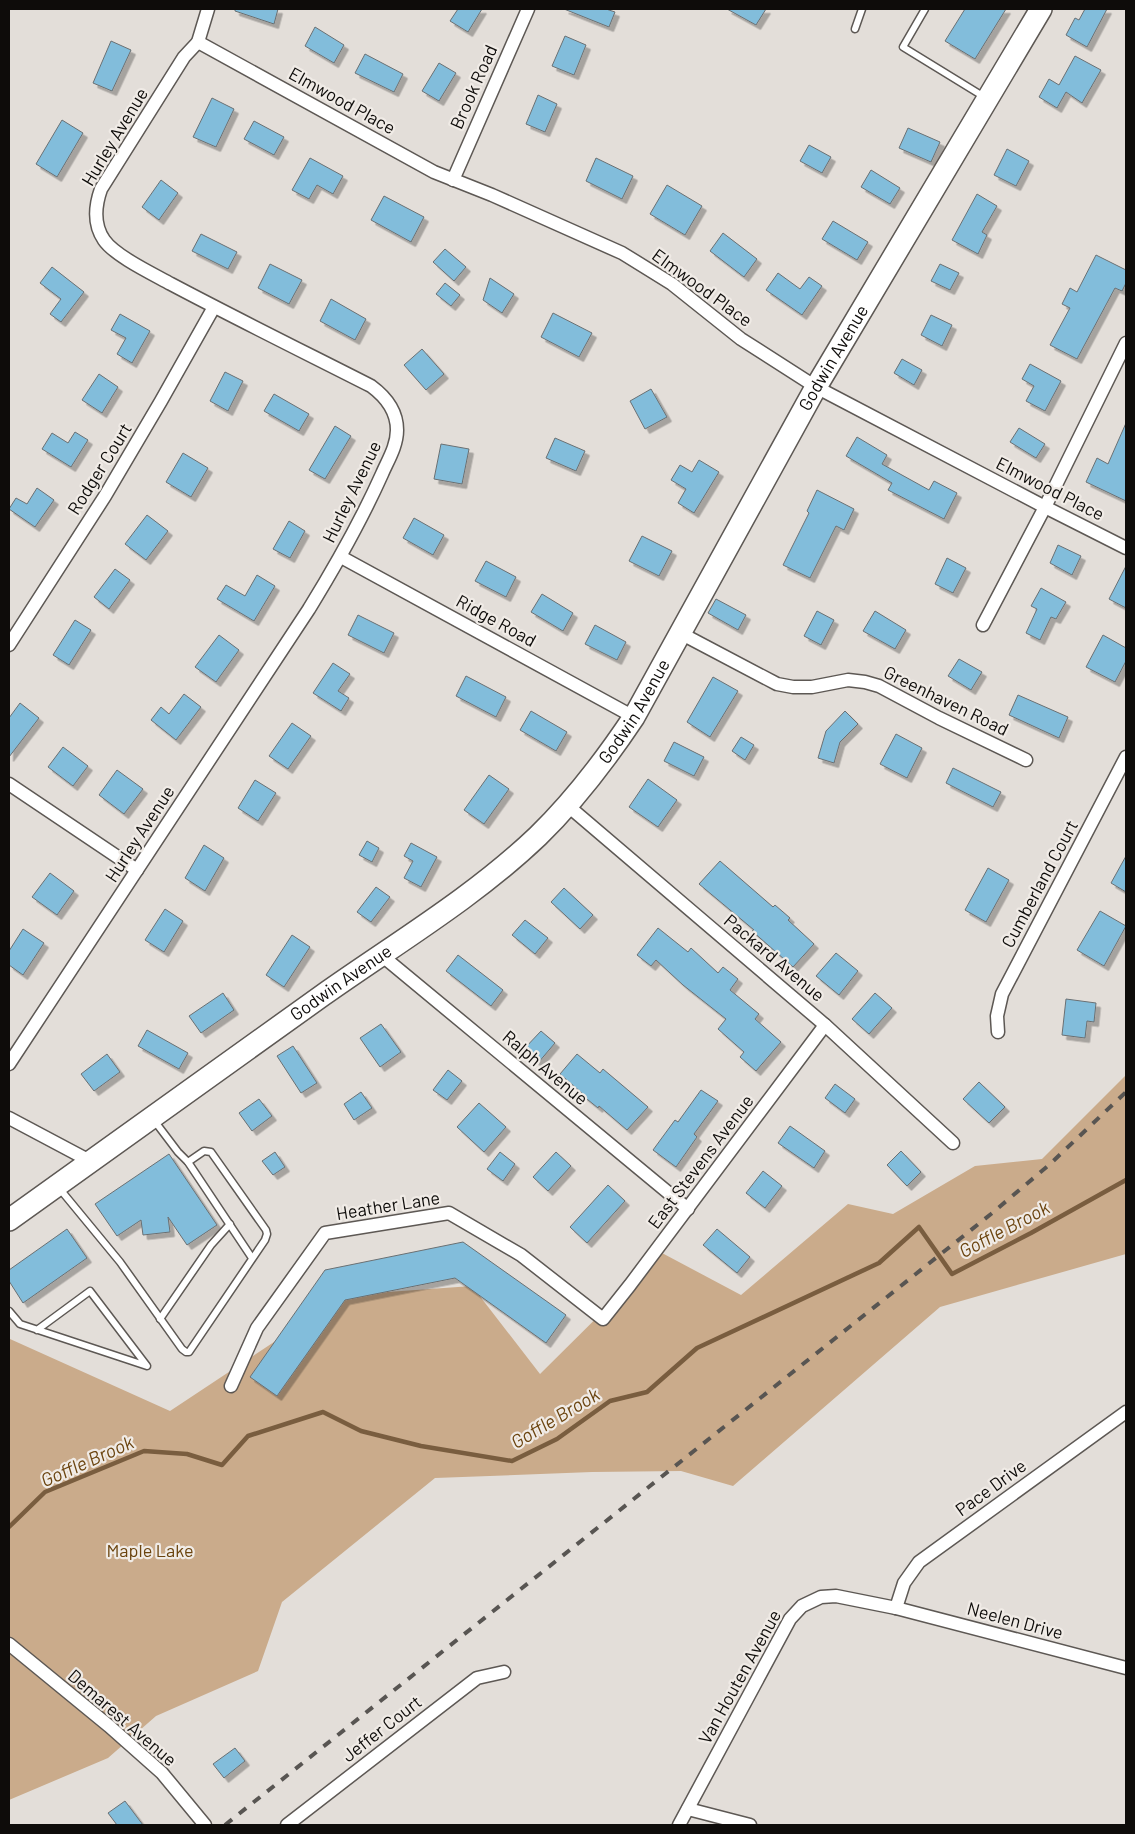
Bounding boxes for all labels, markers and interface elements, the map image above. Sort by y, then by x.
street label: Brook Road [445,41,501,132]
street label: Elmwood Place [285,62,400,138]
street label: Hurley Avenue [76,83,152,190]
street label: Elmwood Place [648,244,757,331]
street label: Godwin Avenue [793,301,872,414]
street label: Rodger Court [62,419,136,518]
street label: Hurley Avenue [317,437,385,546]
street label: Elmwood Place [993,451,1108,525]
street label: Ridge Road [453,589,540,651]
street label: Godwin Avenue [593,655,674,768]
street label: Greenhaven Road [880,660,1012,740]
street label: Hurley Avenue [100,781,178,886]
street label: Cumberland Court [996,816,1082,951]
street label: Packard Avenue [720,909,829,1006]
street label: Godwin Avenue [285,939,396,1025]
street label: Ralph Avenue [498,1025,593,1109]
street label: East Stevens Avenue [643,1090,758,1233]
street label: Heather Lane [334,1186,441,1224]
water label: Goffle Brook [955,1195,1054,1262]
water label: Goffle Brook [506,1382,604,1453]
water label: Goffle Brook [37,1430,137,1491]
street label: Pace Drive [951,1454,1030,1520]
park label: Maple Lake [106,1539,194,1561]
street label: Neelen Drive [965,1597,1066,1643]
street label: Van Houten Avenue [693,1606,785,1747]
street label: Demarest Avenue [64,1664,181,1770]
street label: Jeffer Court [337,1690,426,1766]

